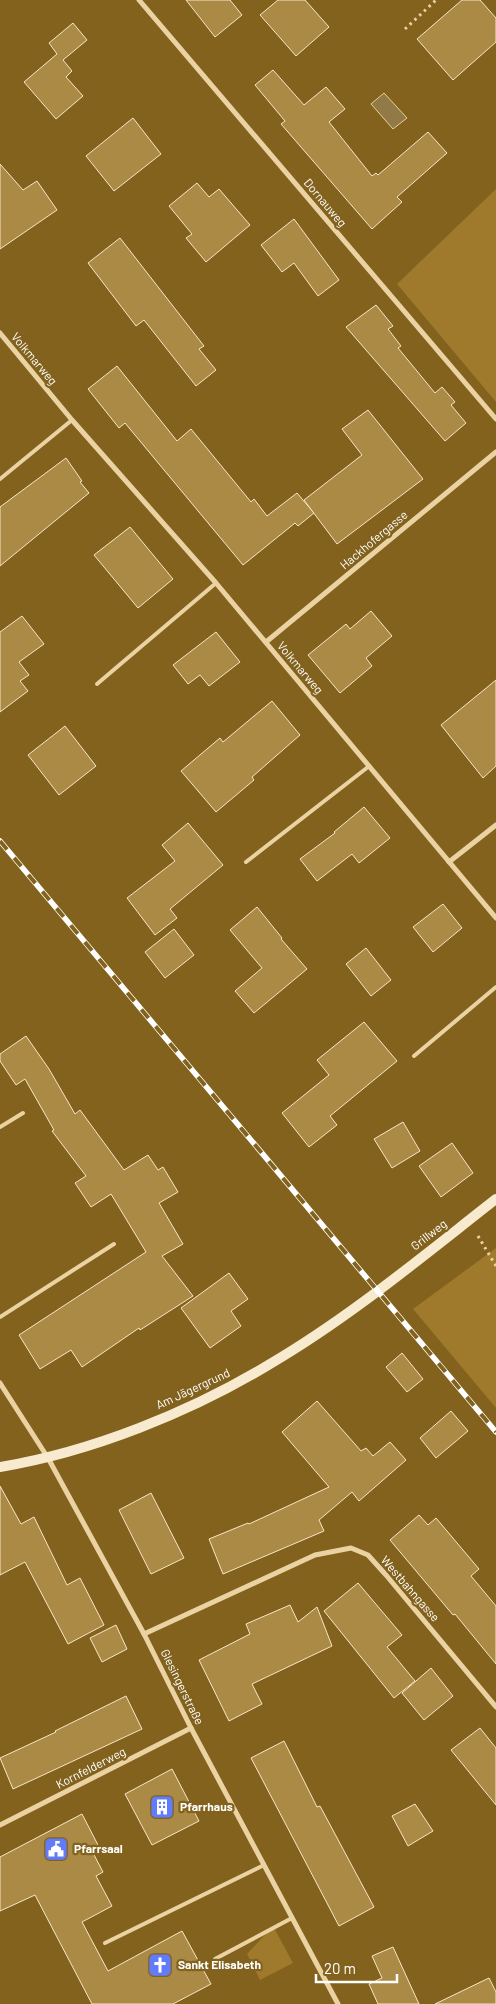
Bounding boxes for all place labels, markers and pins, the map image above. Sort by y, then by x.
building icon: Pfarrhaus [149,1794,175,1820]
place label: Pfarrhaus [180,1799,233,1813]
public building icon: Pfarrsaal [43,1836,69,1862]
place label: Pfarrsaal [74,1841,123,1855]
church icon: Sankt Elisabeth [147,1952,173,1978]
place label: Sankt Elisabeth [178,1957,261,1971]

